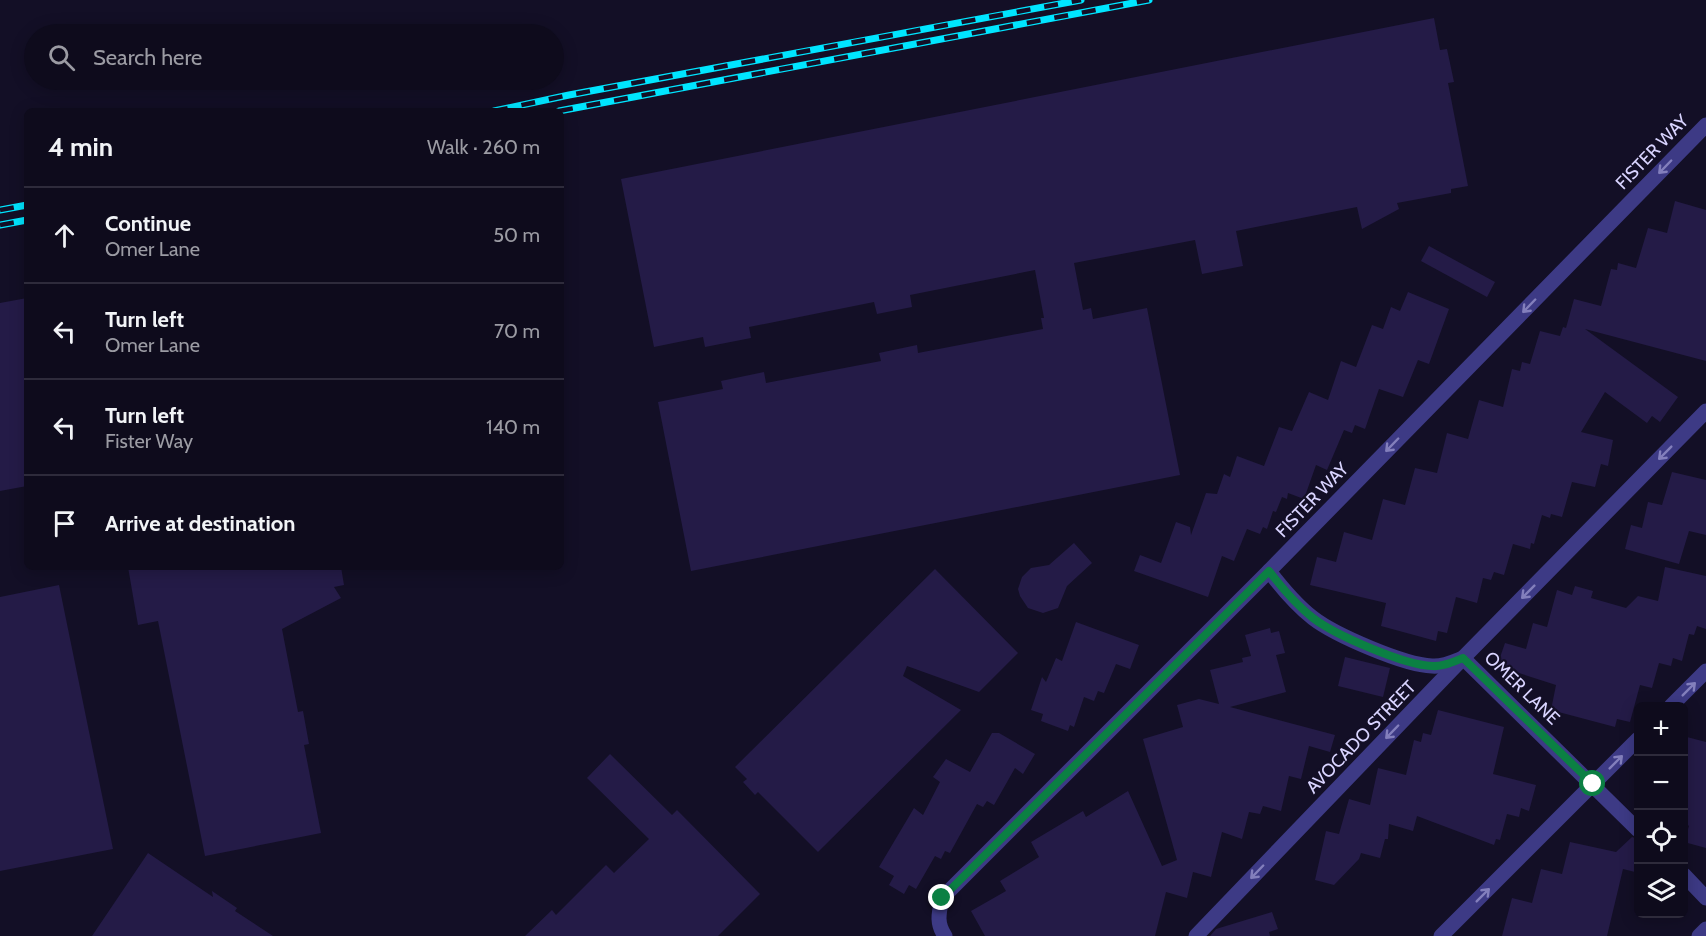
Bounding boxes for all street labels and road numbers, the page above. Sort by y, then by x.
street label: FISTER WAY [1611,109,1694,194]
street label: FISTER WAY [1271,457,1354,542]
street label: OMER LANE [1480,647,1564,729]
street label: AVOCADO STREET [1302,676,1421,798]

